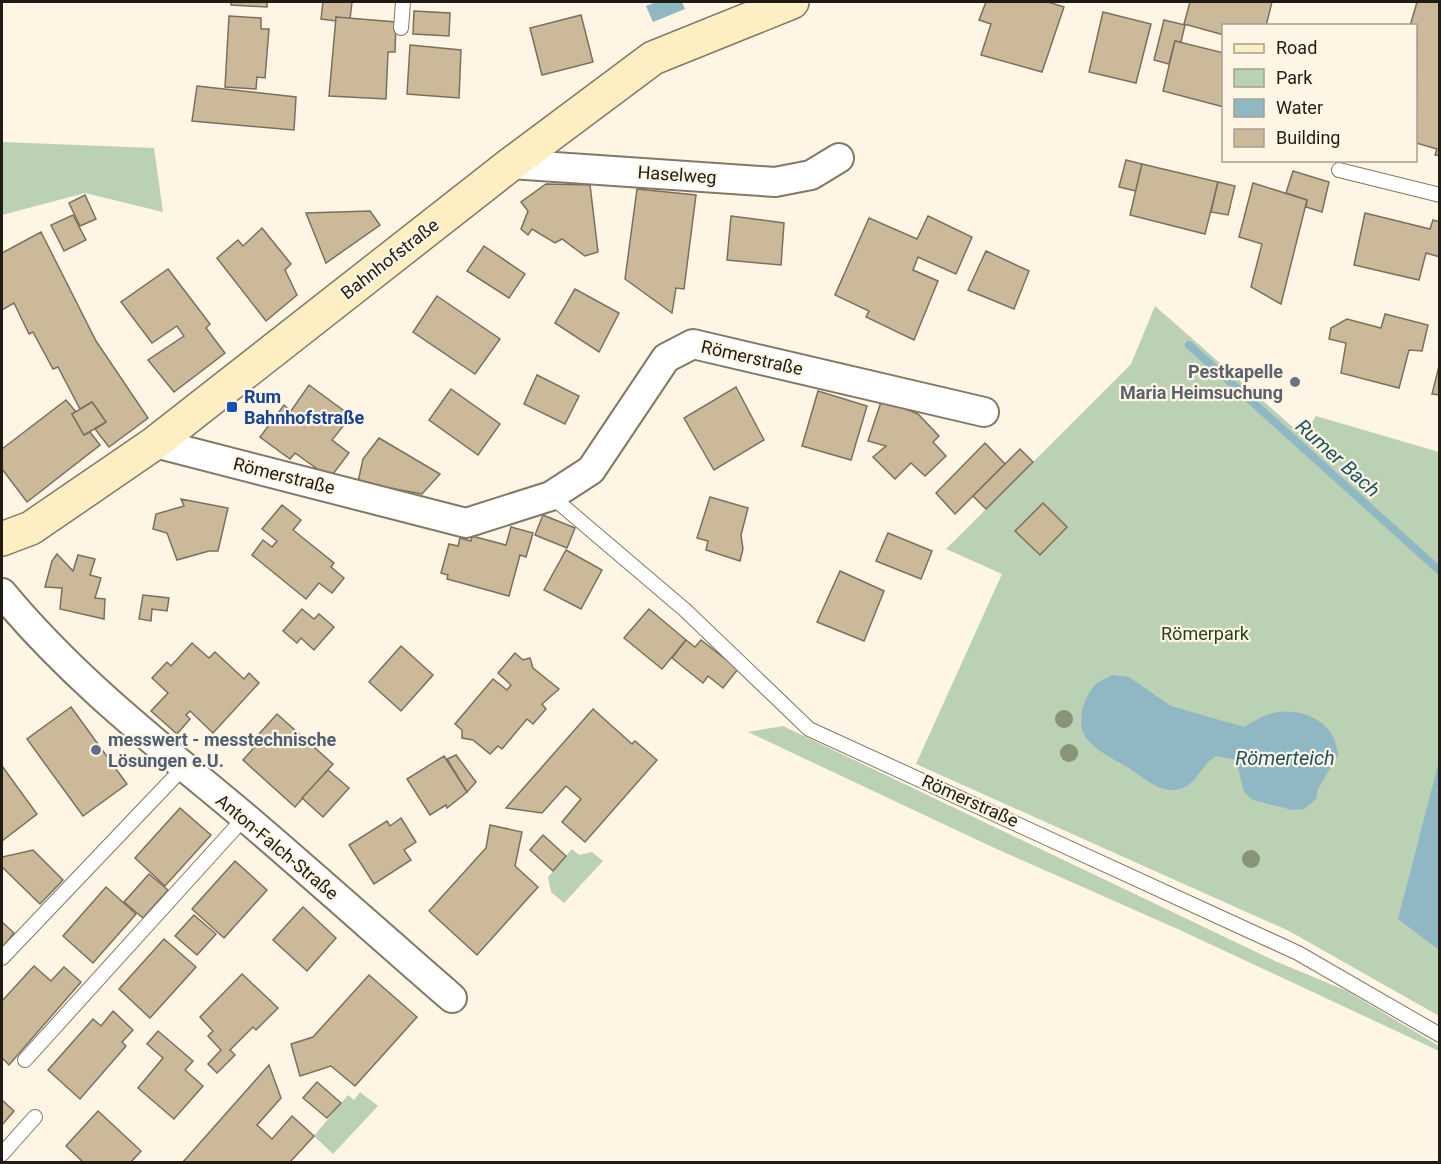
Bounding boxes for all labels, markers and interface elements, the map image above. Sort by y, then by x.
legend [1222,24,1417,162]
text: Road [1276,37,1317,58]
text: Park [1276,67,1313,88]
text: Water [1276,97,1323,118]
text: Building [1276,127,1340,148]
street label: Haselweg [637,161,717,188]
street label: Bahnhofstraße [337,214,443,303]
street label: Römerstraße [699,336,805,379]
place label: Pestkapelle Maria Heimsuchung [1120,361,1283,403]
marker: Pestkapelle Maria Heimsuchung [1288,375,1302,389]
place label: Rum Bahnhofstraße [244,386,365,428]
marker: Rum Bahnhofstraße [225,400,239,414]
water label: Rumer Bach [1291,414,1385,502]
street label: Römerstraße [231,453,337,498]
park label: Römerpark [1161,623,1250,644]
place label: messwert - messtechnische Lösungen e.U. [108,729,337,771]
marker: messwert - messtechnische Lösungen e.U. [89,743,103,757]
water label: Römerteich [1235,746,1335,770]
street label: Römerstraße [919,770,1022,831]
street label: Anton-Falch-Straße [212,789,343,904]

